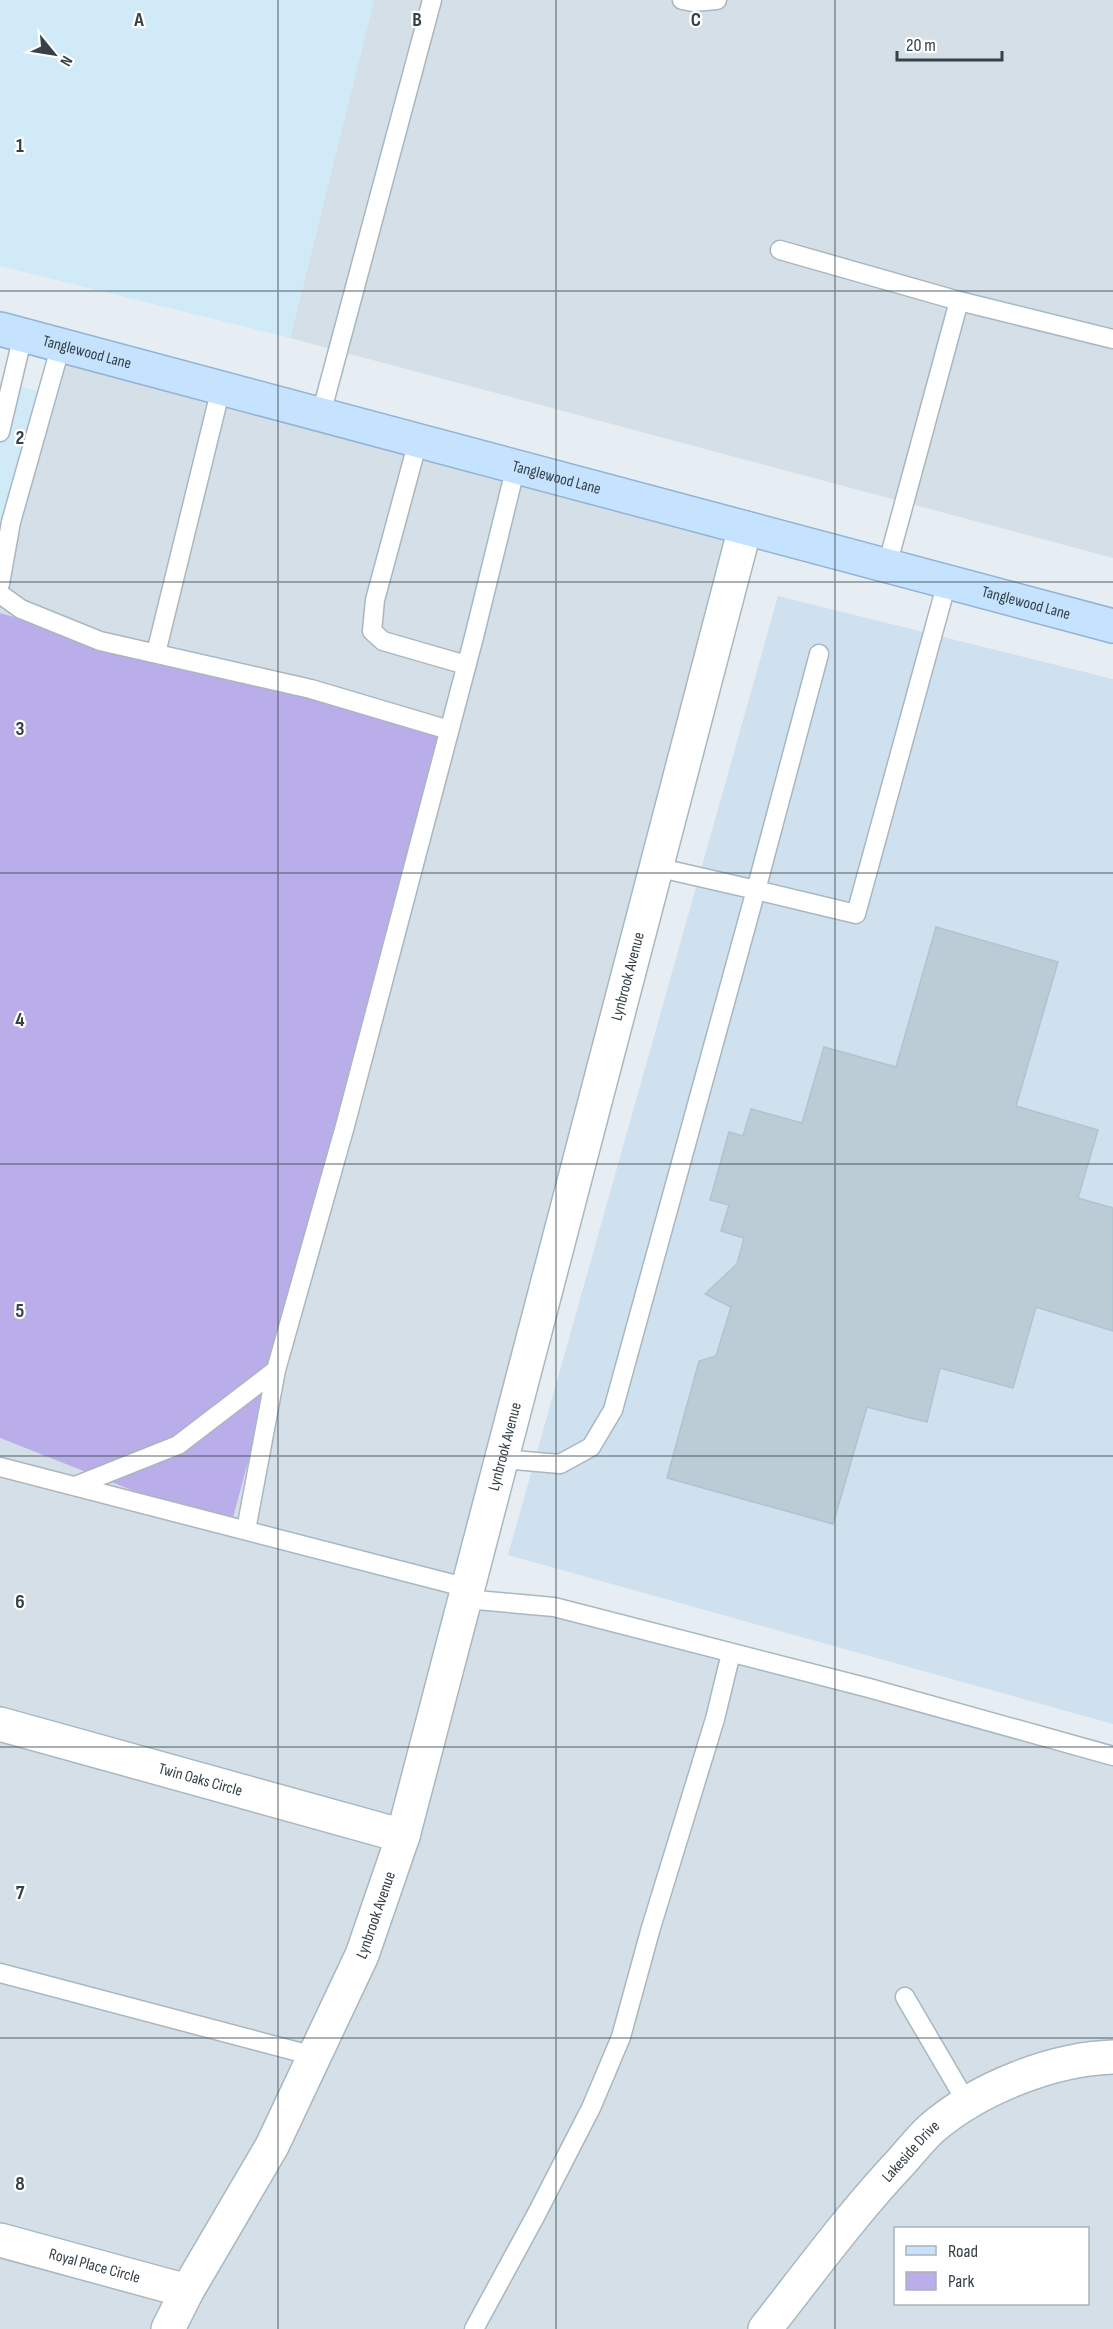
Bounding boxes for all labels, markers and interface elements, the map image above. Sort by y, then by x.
text: A [133,8,144,32]
text: B [412,8,422,32]
text: C [691,8,701,32]
north arrow [24,24,84,84]
scale bar [897,24,1002,62]
text: 20 m [906,35,936,56]
text: N [55,52,76,69]
text: 1 [16,134,24,158]
street label: Tanglewood Lane [41,331,133,373]
text: 2 [16,426,24,450]
street label: Tanglewood Lane [510,457,603,498]
street label: Tanglewood Lane [980,582,1073,624]
text: 3 [16,717,25,741]
street label: Lynbrook Avenue [607,930,648,1023]
text: 4 [15,1008,25,1032]
text: 5 [16,1299,25,1323]
street label: Lynbrook Avenue [484,1400,525,1493]
text: 6 [15,1590,25,1614]
street label: Twin Oaks Circle [156,1759,244,1800]
street label: Lynbrook Avenue [352,1869,400,1962]
text: 7 [16,1881,25,1905]
street label: Lakeside Drive [878,2116,943,2186]
text: 8 [15,2172,25,2196]
legend [894,2227,1089,2305]
text: Road [948,2241,978,2262]
street label: Royal Place Circle [47,2244,142,2287]
text: Park [948,2271,974,2292]

